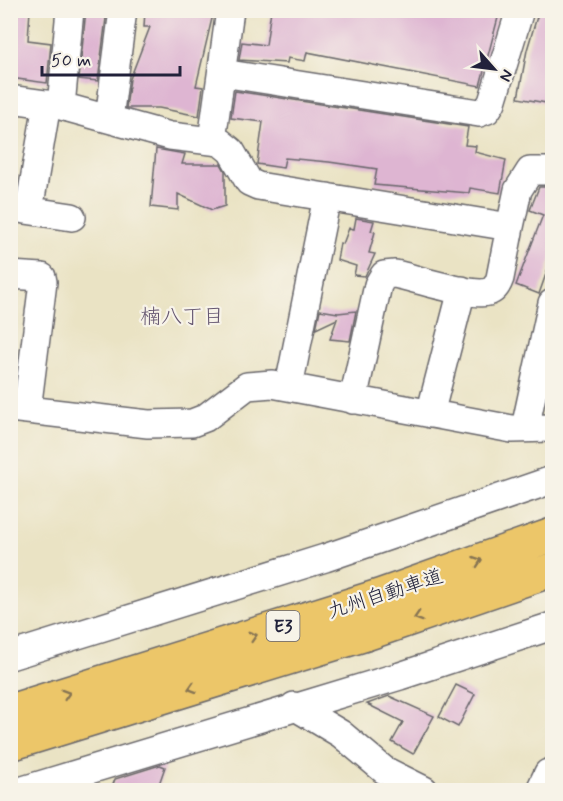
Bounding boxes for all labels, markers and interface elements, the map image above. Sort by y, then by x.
scale bar [42,39,180,77]
north arrow [464,39,524,99]
text: 50 m [51,49,91,73]
text: N [494,66,518,85]
district label: 楠八丁目 [140,303,224,331]
one-way arrow [472,556,482,569]
street label: 九州自動車道 [324,563,447,626]
one-way arrow [413,609,424,622]
road number: E3 [266,611,300,641]
one-way arrow [247,630,257,643]
one-way arrow [187,681,198,693]
one-way arrow [60,688,71,701]

